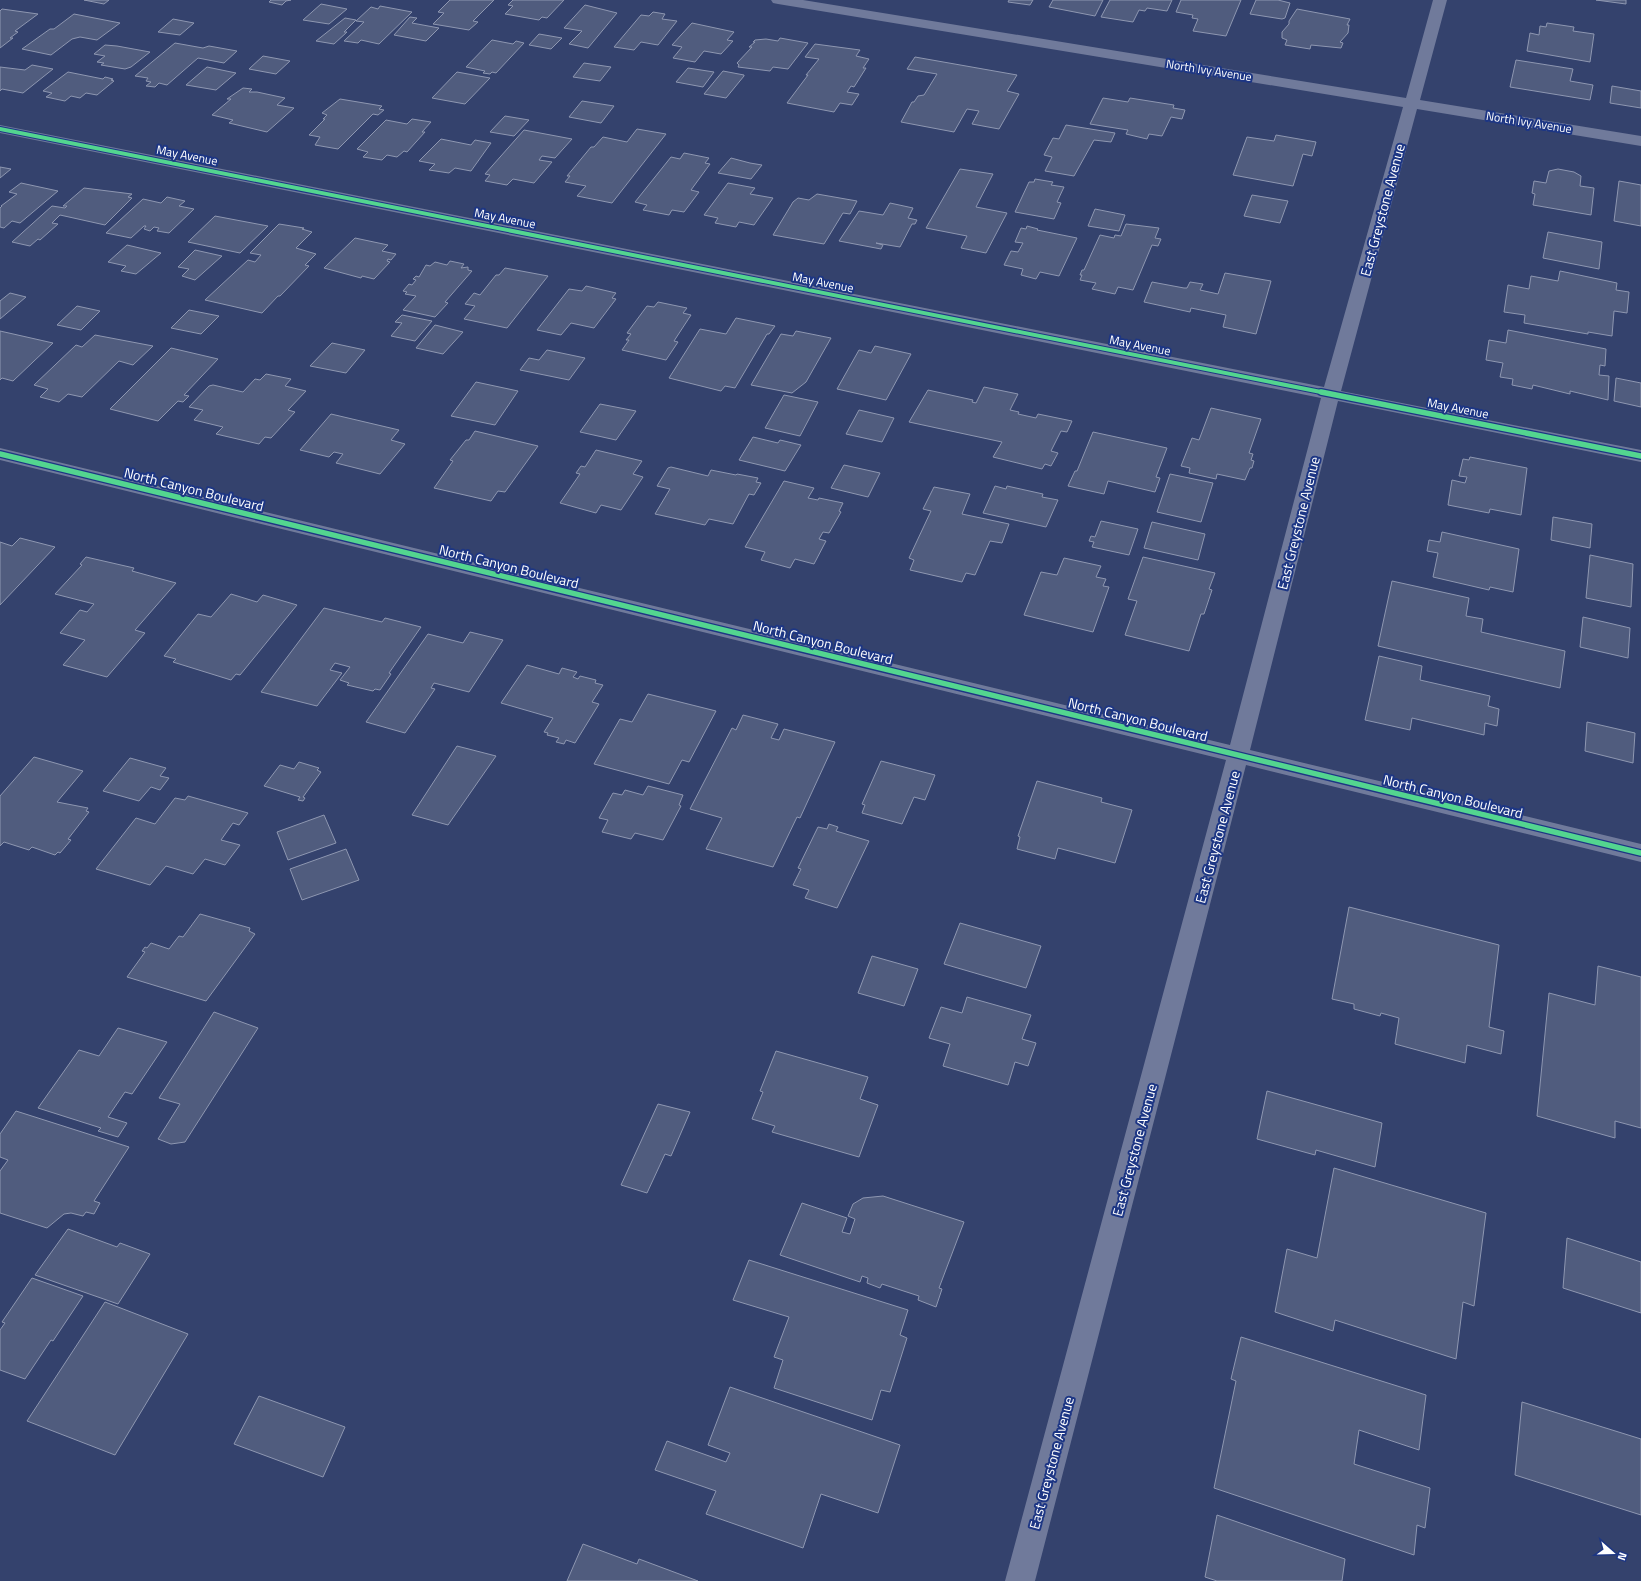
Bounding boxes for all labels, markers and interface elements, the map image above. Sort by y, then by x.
street label: North Ivy Avenue [1165,54,1253,86]
street label: North Ivy Avenue [1485,106,1573,138]
street label: May Avenue [155,140,219,170]
street label: East Greystone Avenue [1354,141,1410,279]
street label: May Avenue [473,203,537,233]
street label: May Avenue [791,267,855,297]
street label: May Avenue [1108,330,1172,360]
street label: May Avenue [1426,393,1490,423]
street label: East Greystone Avenue [1271,454,1325,592]
street label: North Canyon Boulevard [122,461,266,517]
street label: North Canyon Boulevard [437,538,581,594]
street label: North Canyon Boulevard [751,614,895,670]
street label: North Canyon Boulevard [1066,691,1210,747]
street label: East Greystone Avenue [1189,768,1245,906]
street label: North Canyon Boulevard [1381,768,1525,824]
street label: East Greystone Avenue [1106,1081,1162,1219]
street label: East Greystone Avenue [1023,1394,1079,1532]
north arrow [1593,1533,1633,1573]
text: N [1614,1550,1631,1563]

